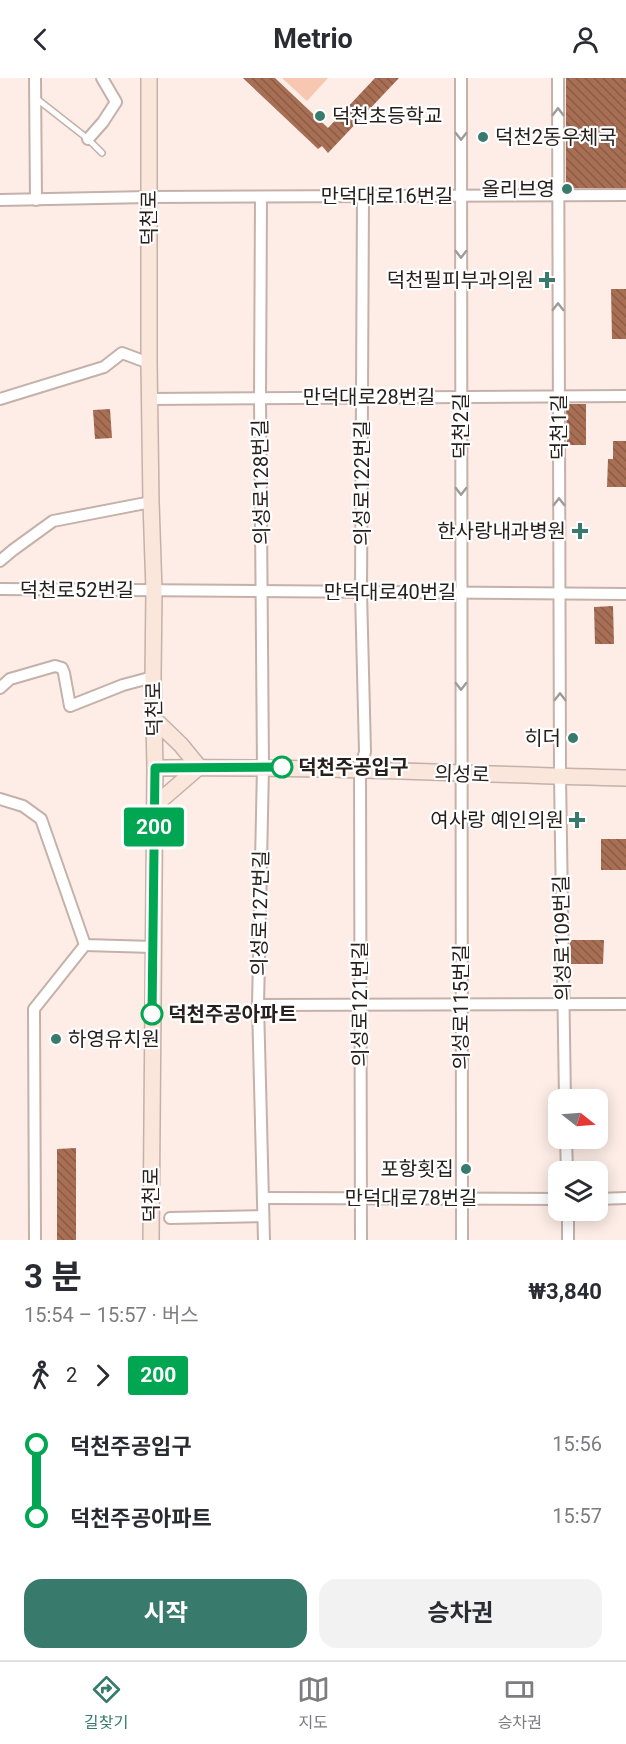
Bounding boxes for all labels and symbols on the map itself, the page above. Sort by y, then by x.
place label: 덕천초등학교 [332,104,442,128]
one-way arrow [552,107,564,116]
marker: 덕천초등학교 [313,109,327,123]
place label: 덕천2동우체국 [495,125,617,149]
marker: 덕천2동우체국 [476,130,490,144]
one-way arrow [455,132,467,141]
place label: 올리브영 [481,177,555,201]
marker: 올리브영 [560,182,574,196]
street label: 만덕대로16번길 [321,184,453,208]
street label: 덕천로 [137,190,161,246]
one-way arrow [455,250,467,259]
place label: 덕천필피부과의원 [387,268,534,292]
marker: 덕천필피부과의원 [538,271,556,289]
one-way arrow [552,302,564,311]
street label: 만덕대로28번길 [303,385,435,409]
street label: 덕천2길 [449,393,473,459]
street label: 덕천1길 [547,394,571,460]
street label: 의성로128번길 [248,419,274,545]
street label: 의성로122번길 [350,420,374,546]
one-way arrow [455,487,467,496]
one-way arrow [553,497,565,506]
place label: 한사랑내과병원 [437,519,566,543]
marker: 한사랑내과병원 [571,522,589,540]
street label: 덕천로52번길 [20,578,134,602]
street label: 만덕대로40번길 [324,580,456,604]
street label: 덕천로 [142,681,166,737]
one-way arrow [455,682,467,691]
one-way arrow [554,692,566,701]
place label: 히더 [524,726,561,750]
marker: 히더 [566,731,580,745]
place label: 덕천주공입구 [298,755,408,779]
marker: 덕천주공입구 [271,756,293,778]
street label: 의성로 [434,761,490,787]
line badge: 200 [120,808,189,846]
place label: 여사랑 예인의원 [430,808,564,832]
marker: 여사랑 예인의원 [568,811,586,829]
street label: 의성로127번길 [247,850,273,976]
street label: 의성로109번길 [549,875,575,1001]
street label: 의성로121번길 [348,941,372,1067]
street label: 의성로115번길 [449,944,473,1070]
place label: 덕천주공아파트 [168,1002,297,1026]
marker: 덕천주공아파트 [141,1003,163,1025]
place label: 하영유치원 [68,1027,160,1051]
marker: 하영유치원 [49,1032,63,1046]
north arrow [548,1089,608,1149]
place label: 포항횟집 [380,1157,454,1181]
marker: 포항횟집 [459,1162,473,1176]
street label: 덕천로 [139,1167,163,1223]
street label: 만덕대로78번길 [345,1186,477,1210]

